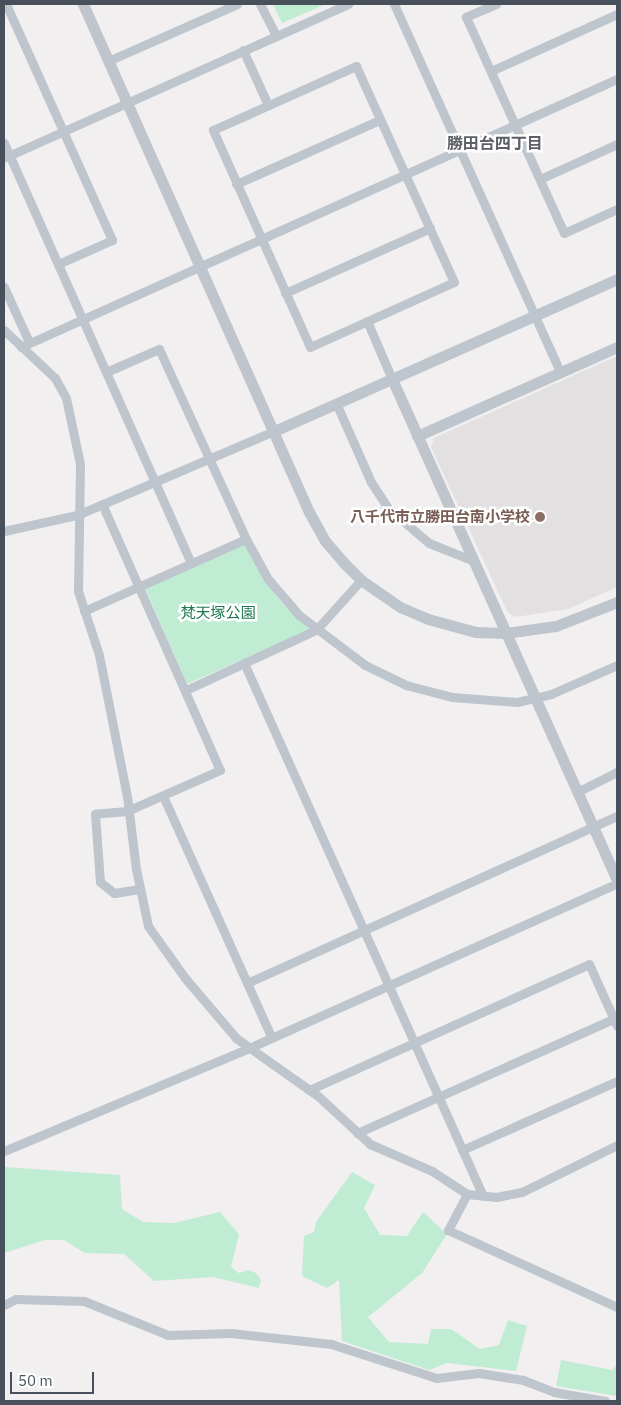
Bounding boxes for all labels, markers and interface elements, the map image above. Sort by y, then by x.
district label: 勝田台四丁目 [447,133,543,153]
place label: 八千代市立勝田台南小学校 [350,508,530,526]
marker: 八千代市立勝田台南小学校 [534,511,546,523]
park label: 梵天塚公園 [181,604,255,622]
scale bar [12,1362,96,1394]
text: 50 m [18,1371,53,1390]

